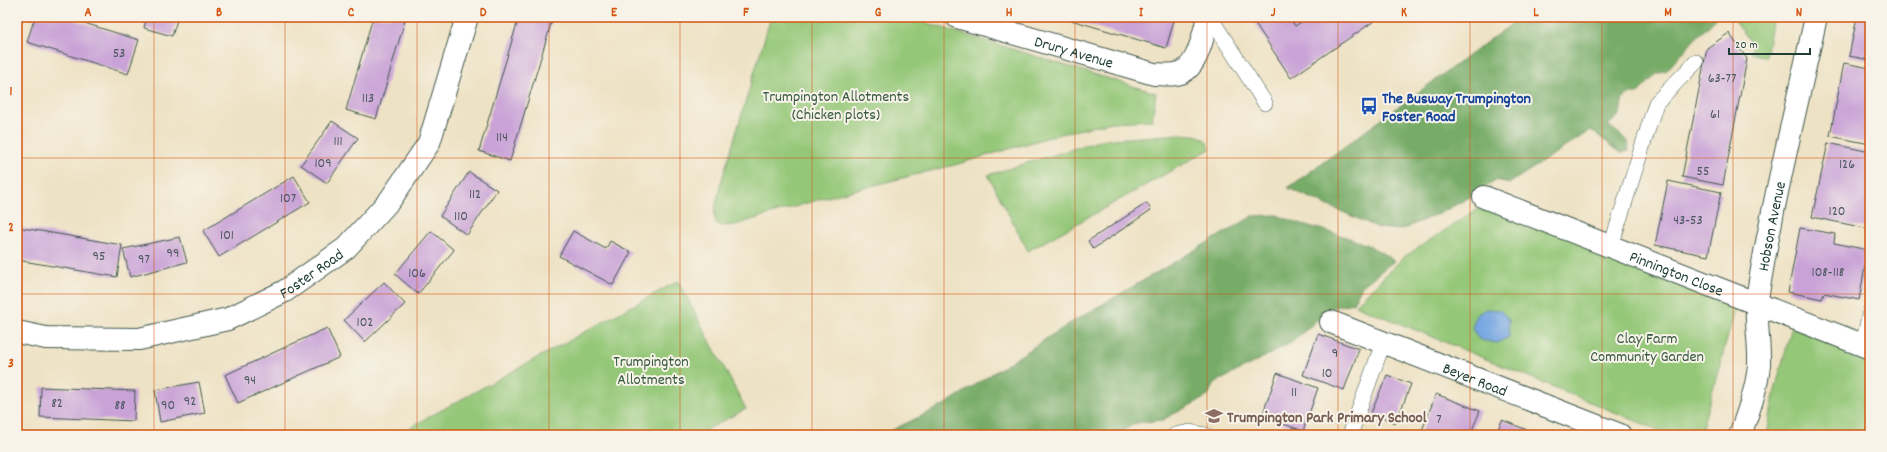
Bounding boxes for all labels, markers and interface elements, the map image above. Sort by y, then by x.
text: A [84,4,92,23]
text: B [216,4,222,23]
text: C [348,4,355,23]
text: D [480,4,487,23]
text: E [611,4,618,23]
text: F [743,4,749,23]
text: G [875,4,882,23]
text: H [1006,4,1013,23]
text: I [1139,4,1144,23]
text: J [1271,4,1276,23]
text: K [1401,4,1407,23]
text: L [1533,4,1539,23]
text: M [1664,4,1672,23]
text: N [1796,4,1802,23]
scale bar [1729,30,1810,56]
street label: Drury Avenue [1031,31,1116,76]
text: 20 m [1735,37,1758,54]
house number: 53 [113,44,125,64]
house number: 63-77 [1708,69,1736,89]
text: 1 [10,83,13,102]
park label: Trumpington Allotments (Chicken plots) [763,86,909,127]
place label: The Busway Trumpington Foster Road [1382,88,1531,129]
house number: 113 [362,89,374,109]
bus stop icon: The Busway Trumpington Foster Road [1359,96,1379,116]
house number: 61 [1710,105,1720,125]
house number: 114 [496,128,508,148]
house number: 111 [333,132,343,152]
house number: 109 [314,154,332,174]
house number: 126 [1839,155,1855,175]
house number: 55 [1697,162,1709,182]
street label: Hobson Avenue [1753,179,1793,273]
house number: 112 [469,185,481,205]
house number: 107 [280,189,296,209]
house number: 120 [1829,202,1845,222]
house number: 110 [454,207,468,227]
house number: 43-53 [1673,211,1703,231]
text: 2 [8,219,14,238]
house number: 101 [220,226,234,246]
house number: 99 [167,244,179,264]
street label: Foster Road [276,244,349,306]
street label: Pinnington Close [1626,246,1726,304]
house number: 95 [93,247,105,267]
house number: 97 [138,250,150,270]
house number: 108-118 [1812,263,1845,283]
house number: 106 [408,264,426,284]
house number: 102 [357,313,373,333]
park label: Clay Farm Community Garden [1590,328,1704,369]
house number: 9 [1332,344,1338,364]
park label: Trumpington Allotments [613,351,689,392]
text: 3 [8,355,14,374]
street label: Beyer Road [1439,358,1510,404]
house number: 10 [1322,364,1332,384]
house number: 94 [244,371,256,391]
house number: 11 [1291,383,1297,403]
house number: 92 [184,392,196,412]
house number: 82 [51,394,63,414]
house number: 88 [114,396,126,416]
house number: 90 [161,396,175,416]
school or university icon: Trumpington Park Primary School [1204,406,1224,426]
place label: Trumpington Park Primary School [1227,407,1427,430]
house number: 7 [1436,410,1442,430]

